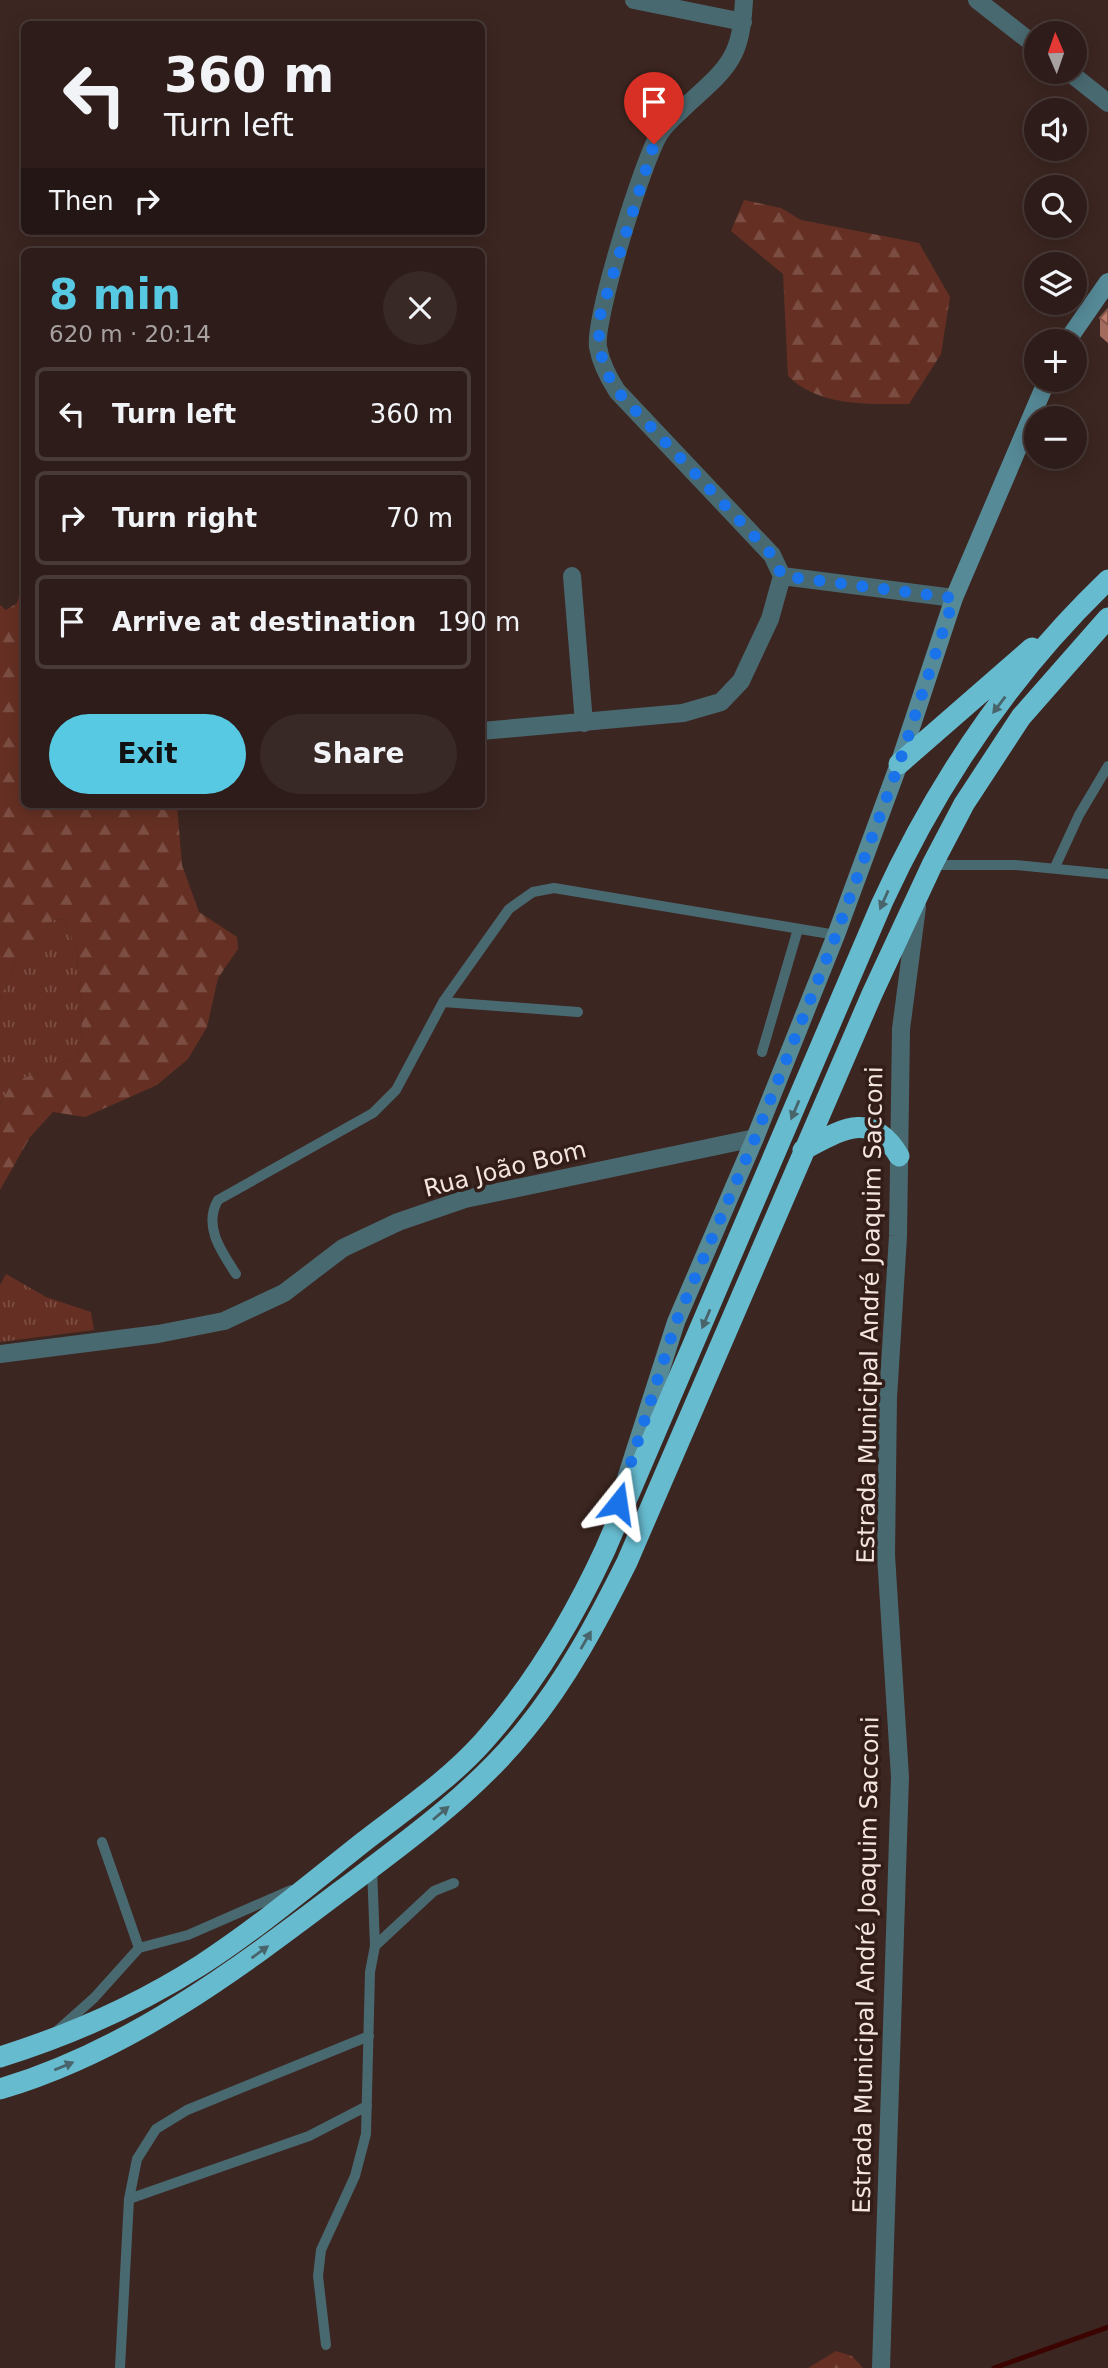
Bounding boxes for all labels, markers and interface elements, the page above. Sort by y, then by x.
north arrow [1024,21,1087,84]
map controls [1024,21,1087,469]
text: 360 m [164,47,334,104]
icon: left [49,49,140,140]
pin [624,72,684,144]
icon: arrive [635,83,673,121]
button: sound [1024,98,1087,161]
text: Turn left [164,106,294,144]
button: search [1024,175,1087,238]
icon: right [128,182,166,220]
text: Then [49,186,114,216]
button: layers [1024,252,1087,315]
text: 8 min [49,270,181,319]
button: close [383,271,457,345]
text: 620 m · 20:14 [49,321,211,347]
button: + [1024,329,1087,392]
icon: left [53,395,91,433]
text: Turn left [112,399,236,429]
text: 360 m [370,399,453,429]
button: − [1024,406,1087,469]
icon: right [53,499,91,537]
text: Turn right [112,503,257,533]
text: 70 m [386,503,453,533]
icon: arrive [53,603,91,641]
text: Arrive at destination [112,607,416,637]
text: 190 m [437,607,520,637]
one-way arrow [991,695,1006,713]
button: Exit [49,714,246,794]
button: Share [260,714,457,794]
one-way arrow [878,890,889,911]
street label: Estrada Municipal André Joaquim Sacconi [852,1066,888,1564]
one-way arrow [789,1100,801,1120]
street label: Rua João Bom [421,1135,589,1203]
one-way arrow [700,1309,712,1329]
position arrow [581,1466,655,1540]
one-way arrow [580,1630,592,1649]
street label: Estrada Municipal André Joaquim Sacconi [848,1716,884,2214]
one-way arrow [432,1806,450,1821]
one-way arrow [251,1945,269,1959]
one-way arrow [54,2060,75,2071]

